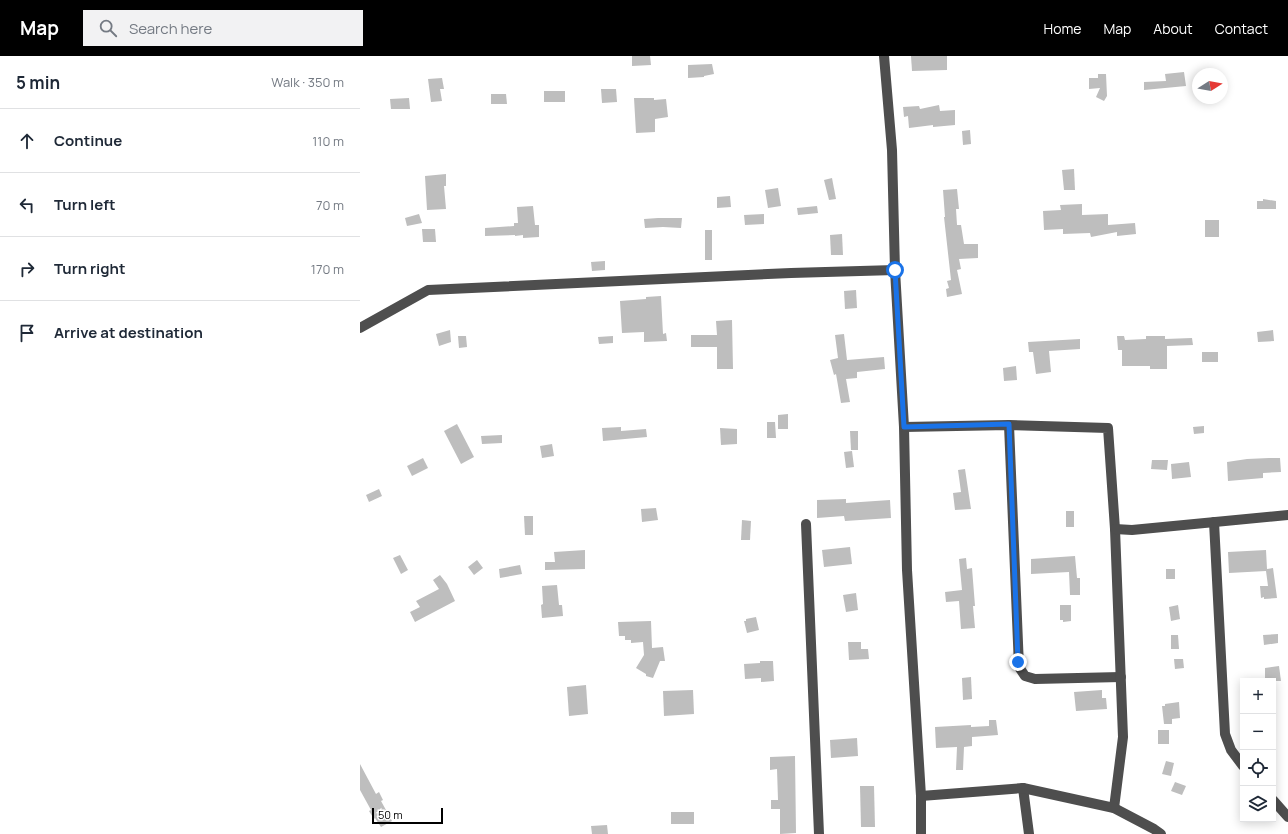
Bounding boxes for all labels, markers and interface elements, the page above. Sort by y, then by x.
search box [83,10,363,46]
text: Map [20,15,59,41]
icon: search [97,17,119,39]
text: Search here [129,18,212,39]
text: Home [1044,19,1081,38]
text: Map [1103,19,1131,38]
text: About [1153,19,1193,38]
text: Contact [1215,19,1268,38]
north arrow [1192,68,1228,104]
text: 5 min [16,71,60,94]
text: Walk · 350 m [271,73,344,91]
icon: ahead [16,130,38,152]
text: Continue [54,130,122,151]
text: 110 m [312,132,344,150]
icon: left [16,194,38,216]
text: Turn left [54,194,116,215]
text: 70 m [316,196,344,214]
icon: right [16,258,38,280]
text: Turn right [54,258,125,279]
text: 170 m [311,260,344,278]
route start [886,261,904,279]
icon: arrive [16,322,38,344]
text: Arrive at destination [54,322,203,343]
route end [1009,653,1027,671]
map controls [1240,678,1276,822]
button: + [1240,678,1276,714]
button: − [1240,714,1276,750]
button: locate [1240,750,1276,786]
button: layers [1240,786,1276,822]
scale bar [372,806,443,825]
text: 50 m [378,807,403,822]

